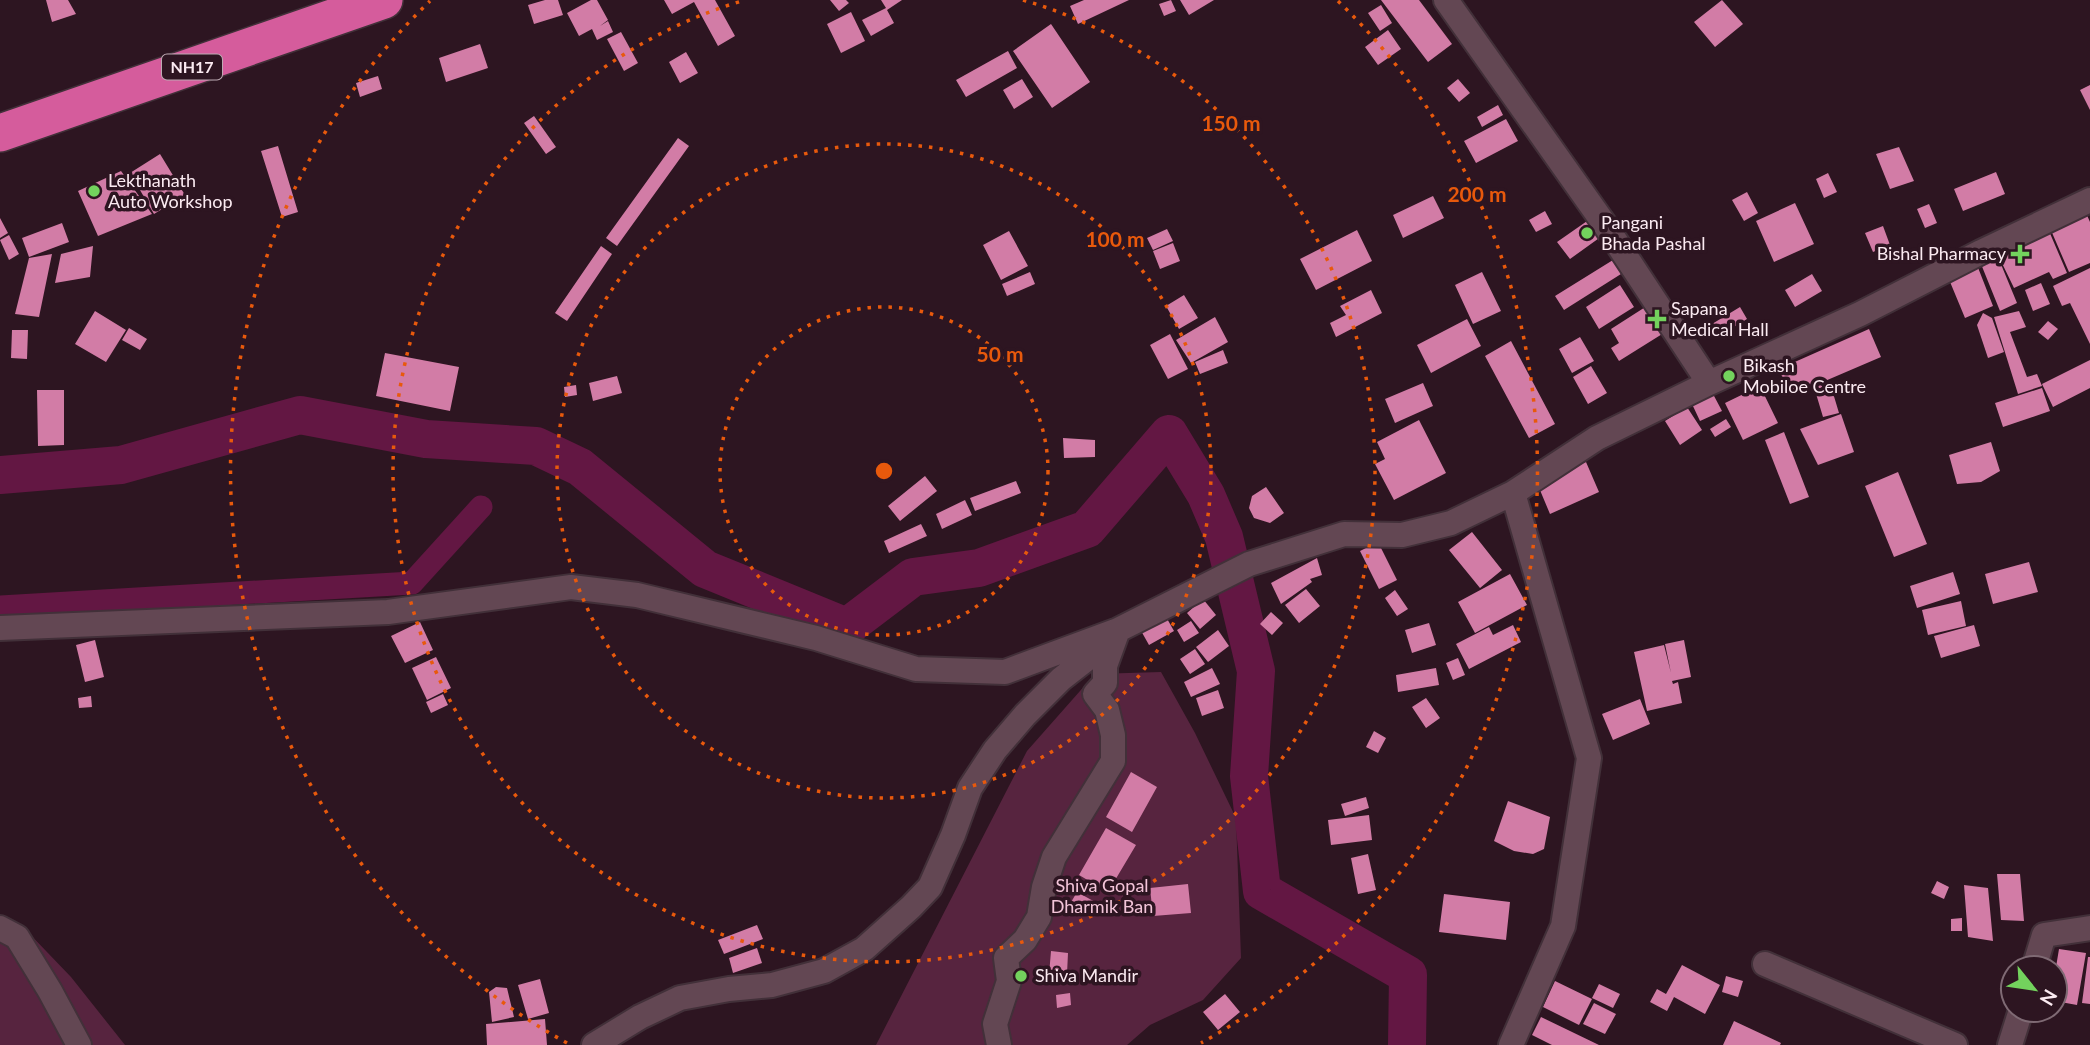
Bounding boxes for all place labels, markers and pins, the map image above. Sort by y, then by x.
place label: Lekthanath Auto Workshop [108,169,233,212]
marker: Lekthanath Auto Workshop [86,183,102,199]
place label: Pangani Bhada Pashal [1601,211,1706,254]
marker: Pangani Bhada Pashal [1579,225,1595,241]
place label: Bishal Pharmacy [1877,242,2007,264]
marker: Bishal Pharmacy [2012,246,2028,262]
place label: Sapana Medical Hall [1671,297,1769,340]
marker: Sapana Medical Hall [1649,311,1665,327]
place label: Bikash Mobiloe Centre [1743,354,1866,397]
marker: Bikash Mobiloe Centre [1721,368,1737,384]
centre of rings [872,459,896,483]
place label: Shiva Mandir [1035,964,1138,986]
marker: Shiva Mandir [1013,968,1029,984]

